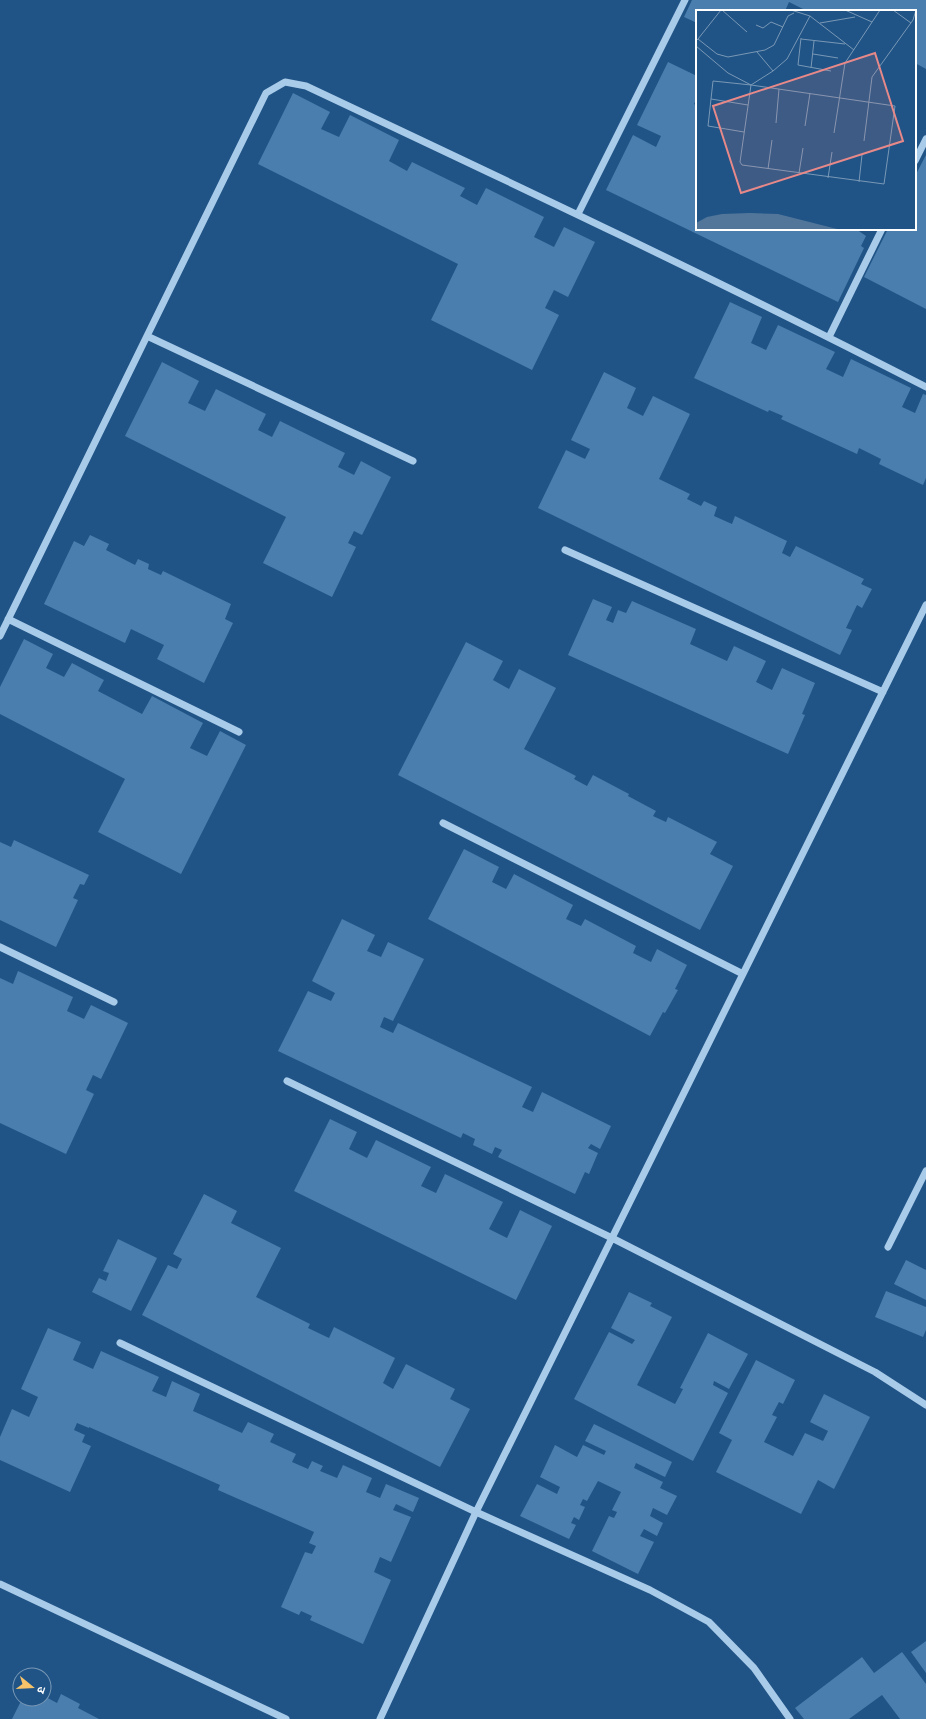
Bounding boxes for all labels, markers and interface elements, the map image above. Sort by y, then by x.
inset map [696,10,916,230]
north arrow [12,1667,52,1707]
text: उ [34,1685,50,1696]

